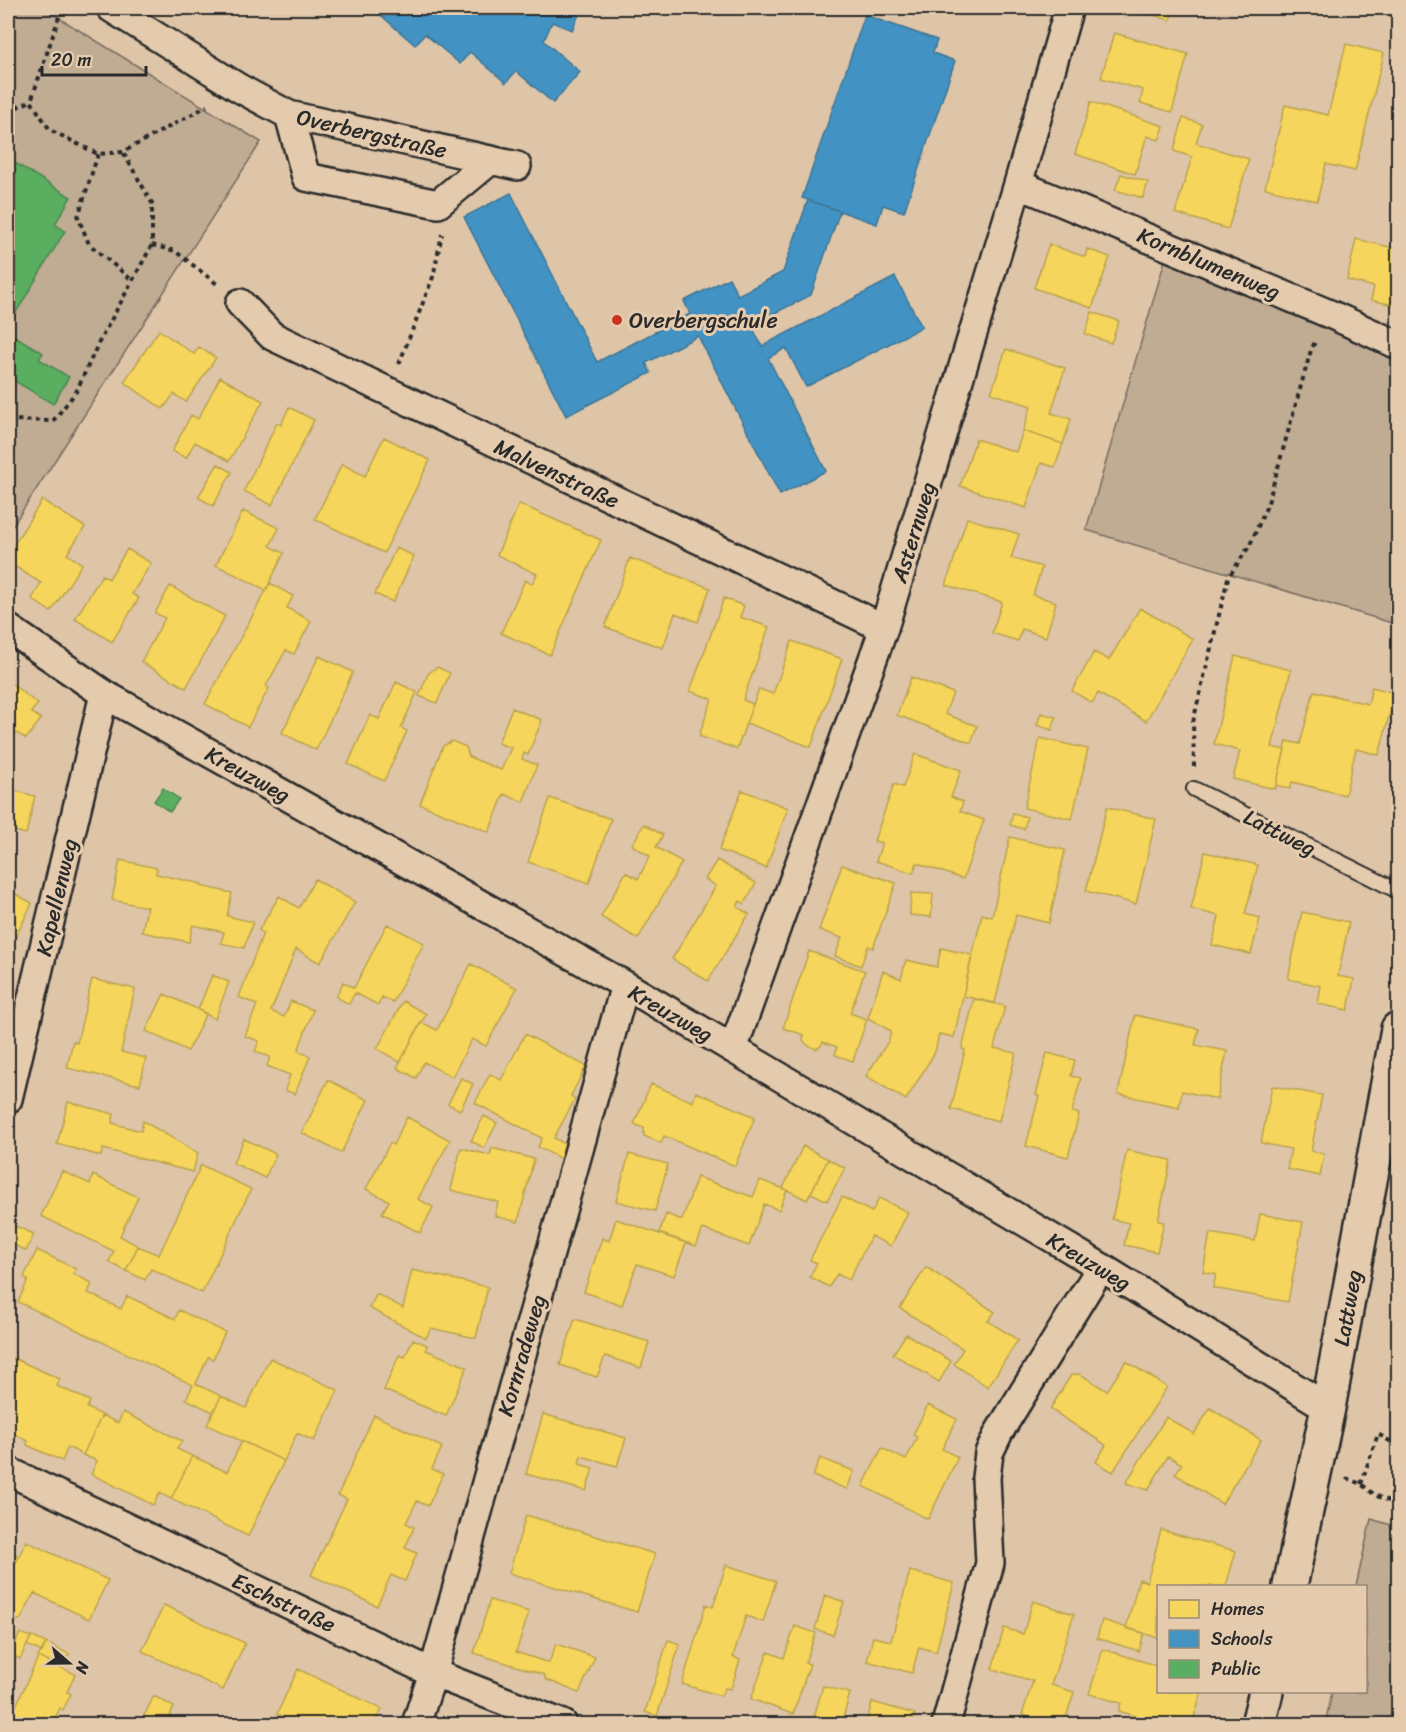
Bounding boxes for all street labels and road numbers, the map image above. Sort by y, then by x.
street label: Overbergstraße [293,97,451,170]
street label: Kornblumenweg [1131,216,1287,311]
street label: Malvenstraße [487,427,626,520]
street label: Asternweg [879,477,947,589]
street label: Kreuzweg [198,735,298,814]
street label: Lattweg [1237,798,1323,867]
street label: Kapellenweg [24,834,89,960]
street label: Kreuzweg [621,973,721,1054]
street label: Kreuzweg [1039,1221,1139,1302]
street label: Lattweg [1322,1267,1373,1349]
street label: Kornradeweg [485,1290,557,1421]
street label: Eschstraße [225,1561,342,1644]

